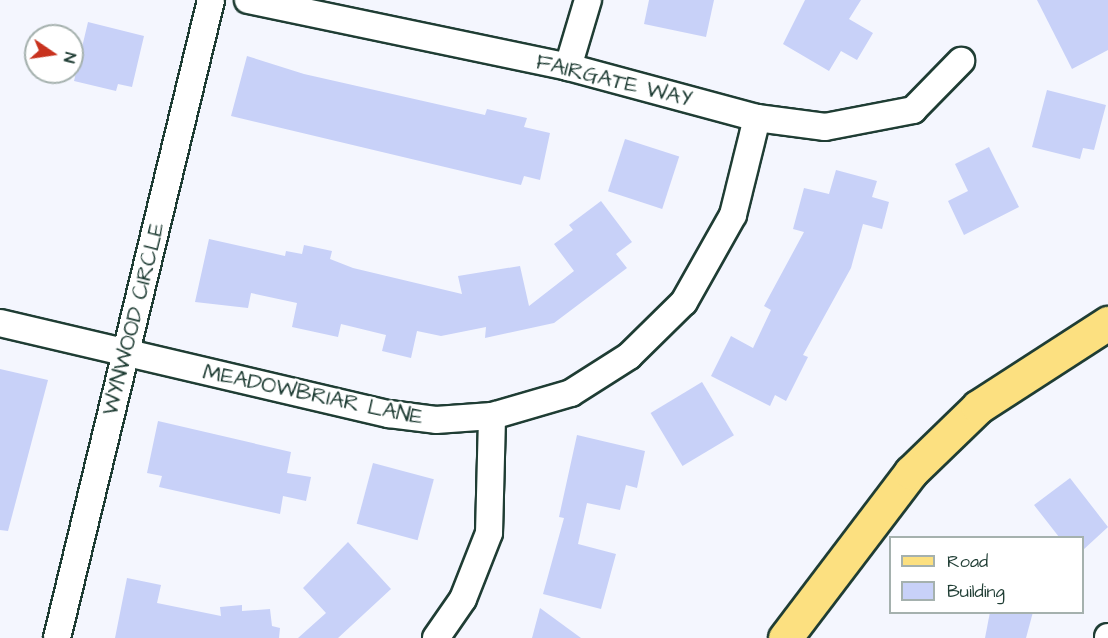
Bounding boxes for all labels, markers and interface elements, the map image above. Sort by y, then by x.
north arrow [24,24,84,84]
street label: FAIRGATE WAY [533,49,695,113]
text: N [58,50,81,65]
street label: WYNWOOD CIRCLE [97,220,171,418]
street label: MEADOWBRIAR LANE [201,359,425,431]
legend [889,536,1084,614]
text: Road [947,549,988,574]
text: Building [947,579,1005,604]

